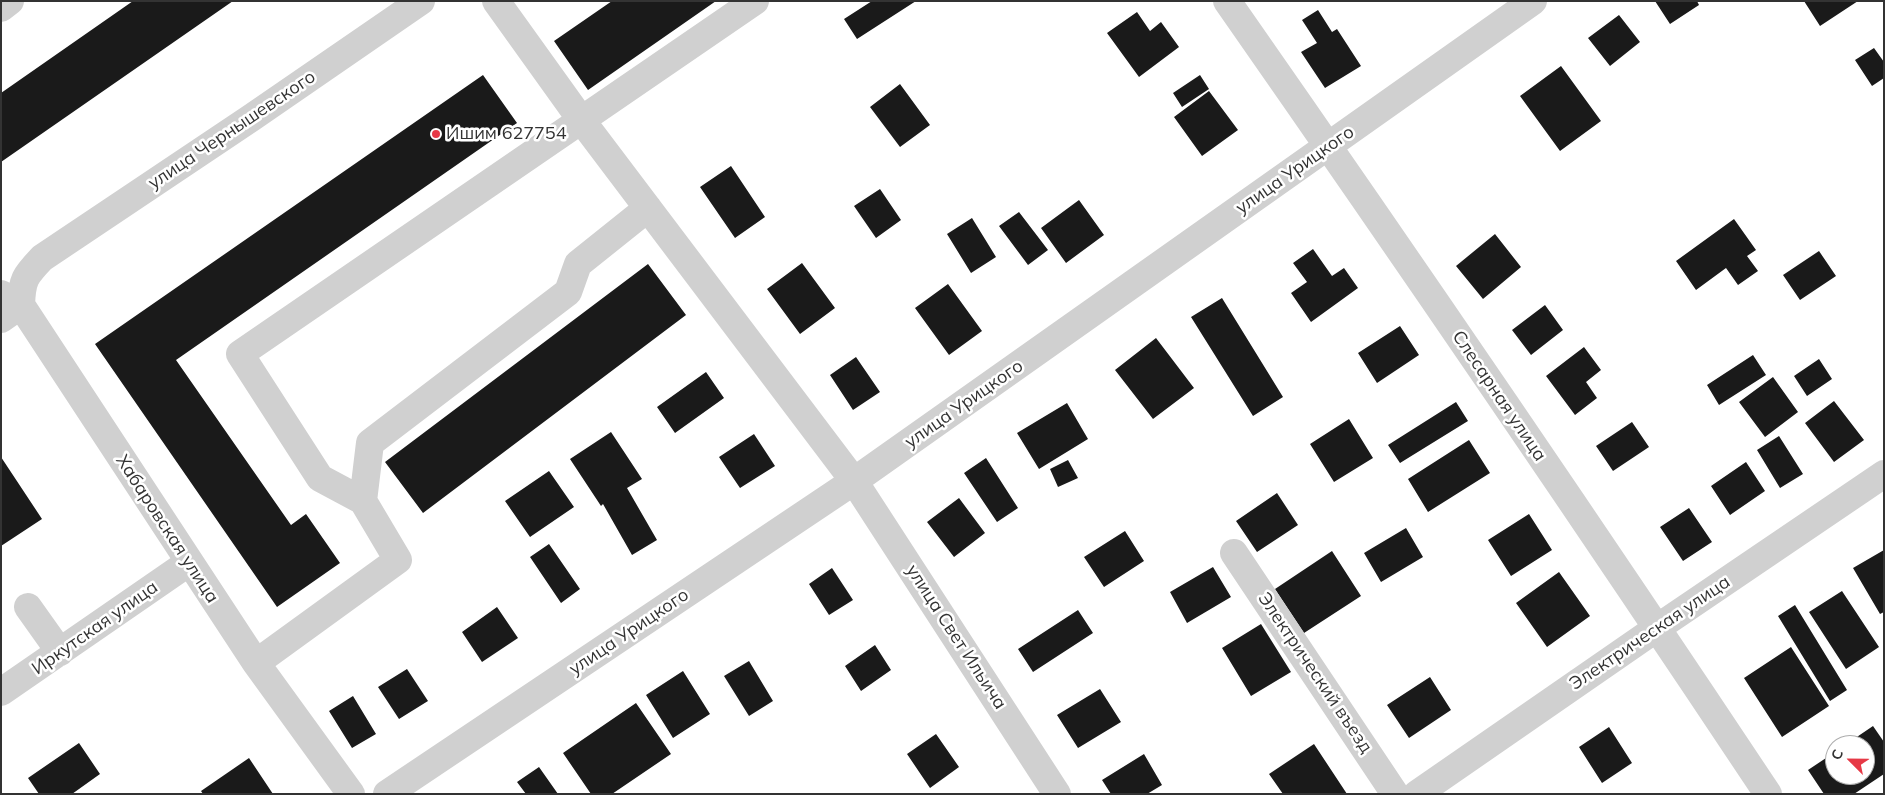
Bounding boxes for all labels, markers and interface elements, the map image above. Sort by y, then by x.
street label: улица Чернышевского [144,66,320,194]
street label: улица Урицкого [1232,121,1358,219]
place label: Ишим 627754 [446,123,566,145]
marker: Ишим 627754 [430,128,442,140]
street label: Слесарная улица [1447,327,1551,465]
street label: улица Урицкого [901,355,1027,453]
street label: Хабаровская улица [111,451,223,607]
street label: улица Свет Ильича [901,561,1011,713]
street label: Электрическая улица [1566,571,1734,695]
street label: Иркутская улица [28,576,162,680]
street label: улица Урицкого [565,584,693,680]
street label: Электрический въезд [1253,589,1377,757]
north arrow [1825,735,1875,785]
text: С [1827,747,1847,762]

